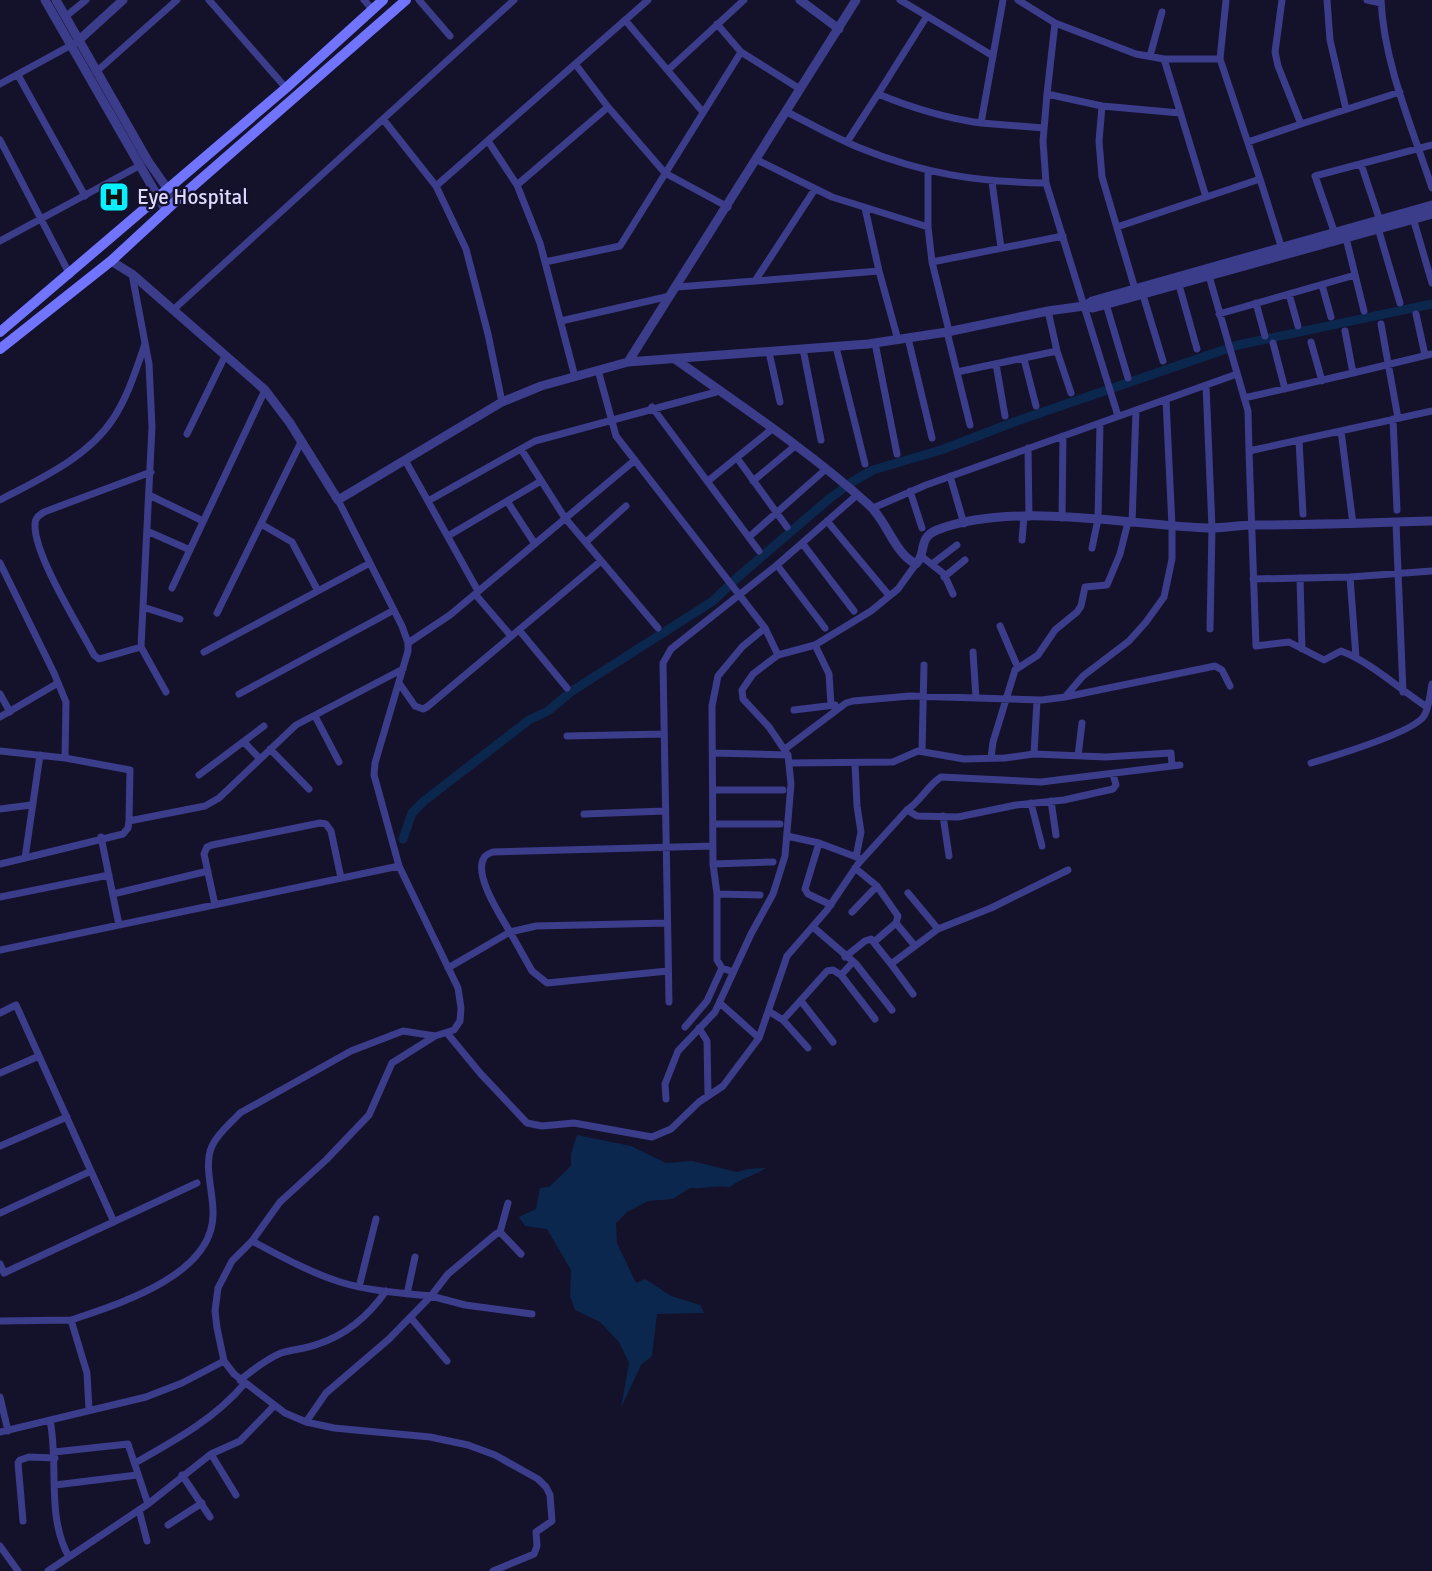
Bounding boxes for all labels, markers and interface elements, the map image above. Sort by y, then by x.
hospital icon: Eye Hospital [97,180,131,214]
place label: Eye Hospital [137,184,248,210]

